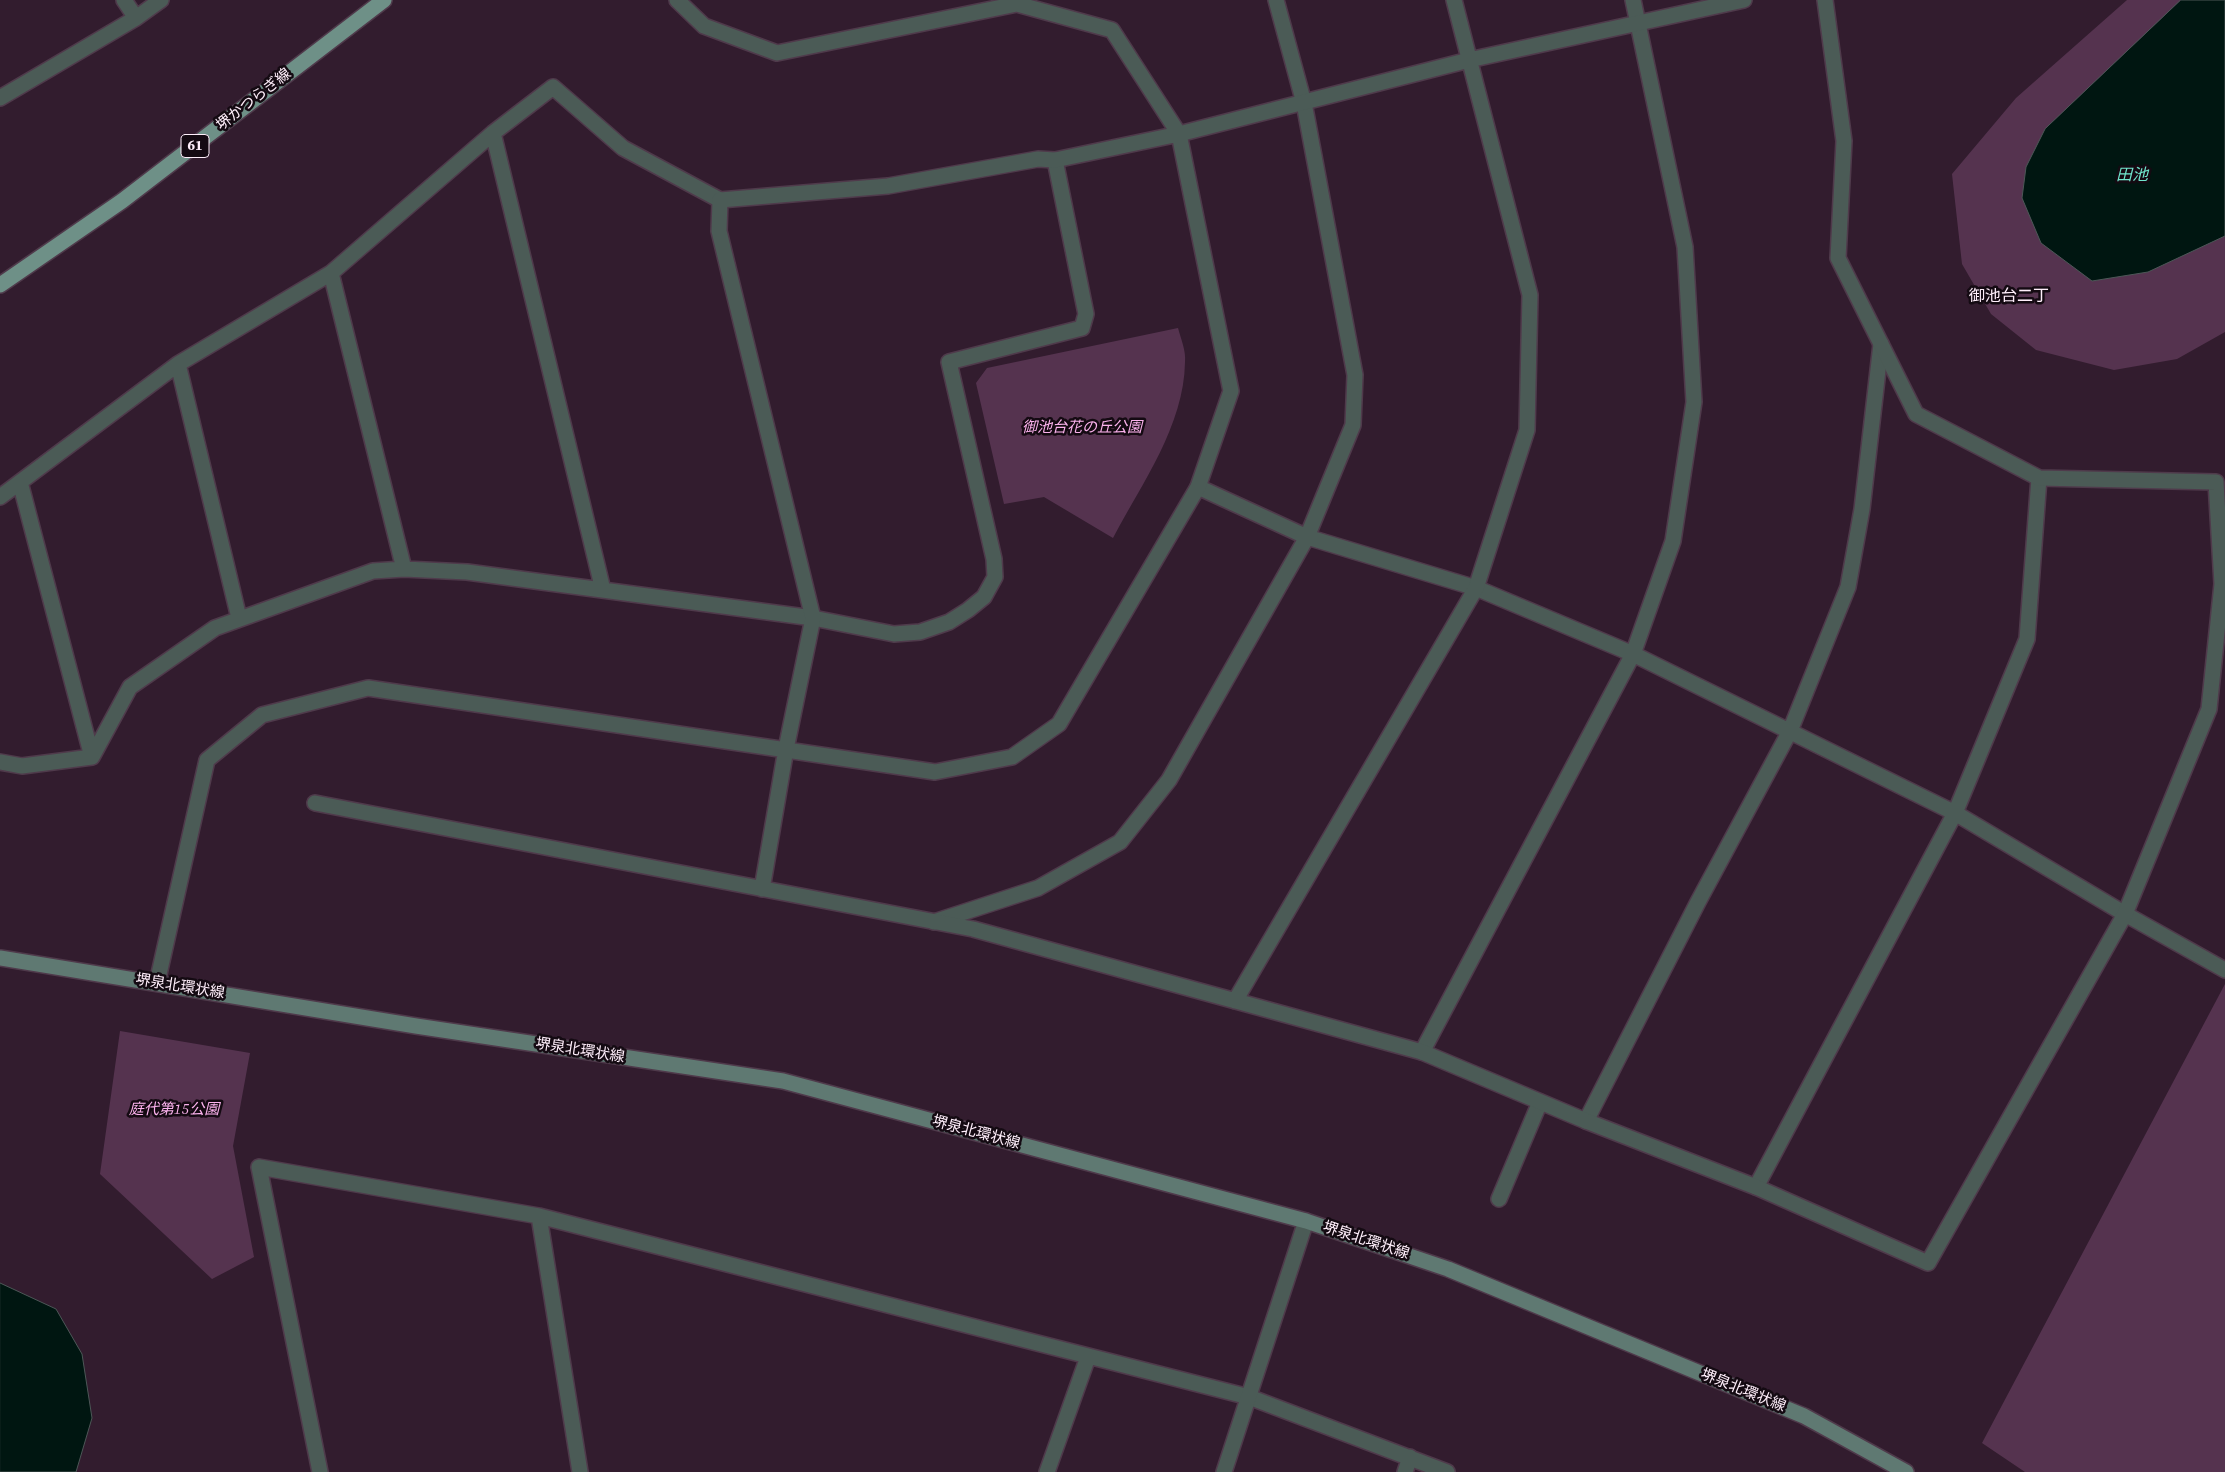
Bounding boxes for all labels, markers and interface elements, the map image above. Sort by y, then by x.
street label: 堺かつらぎ線 [213,65,295,135]
road number: 61 [181,134,209,158]
water label: 田池 [2116,166,2148,186]
district label: 御池台二丁 [1969,287,2049,307]
park label: 御池台花の丘公園 [1022,419,1142,437]
street label: 堺泉北環状線 [134,971,226,1003]
street label: 堺泉北環状線 [534,1035,626,1067]
park label: 庭代第15公園 [129,1101,219,1119]
street label: 堺泉北環状線 [930,1113,1022,1153]
street label: 堺泉北環状線 [1320,1219,1412,1263]
street label: 堺泉北環状線 [1698,1366,1788,1416]

